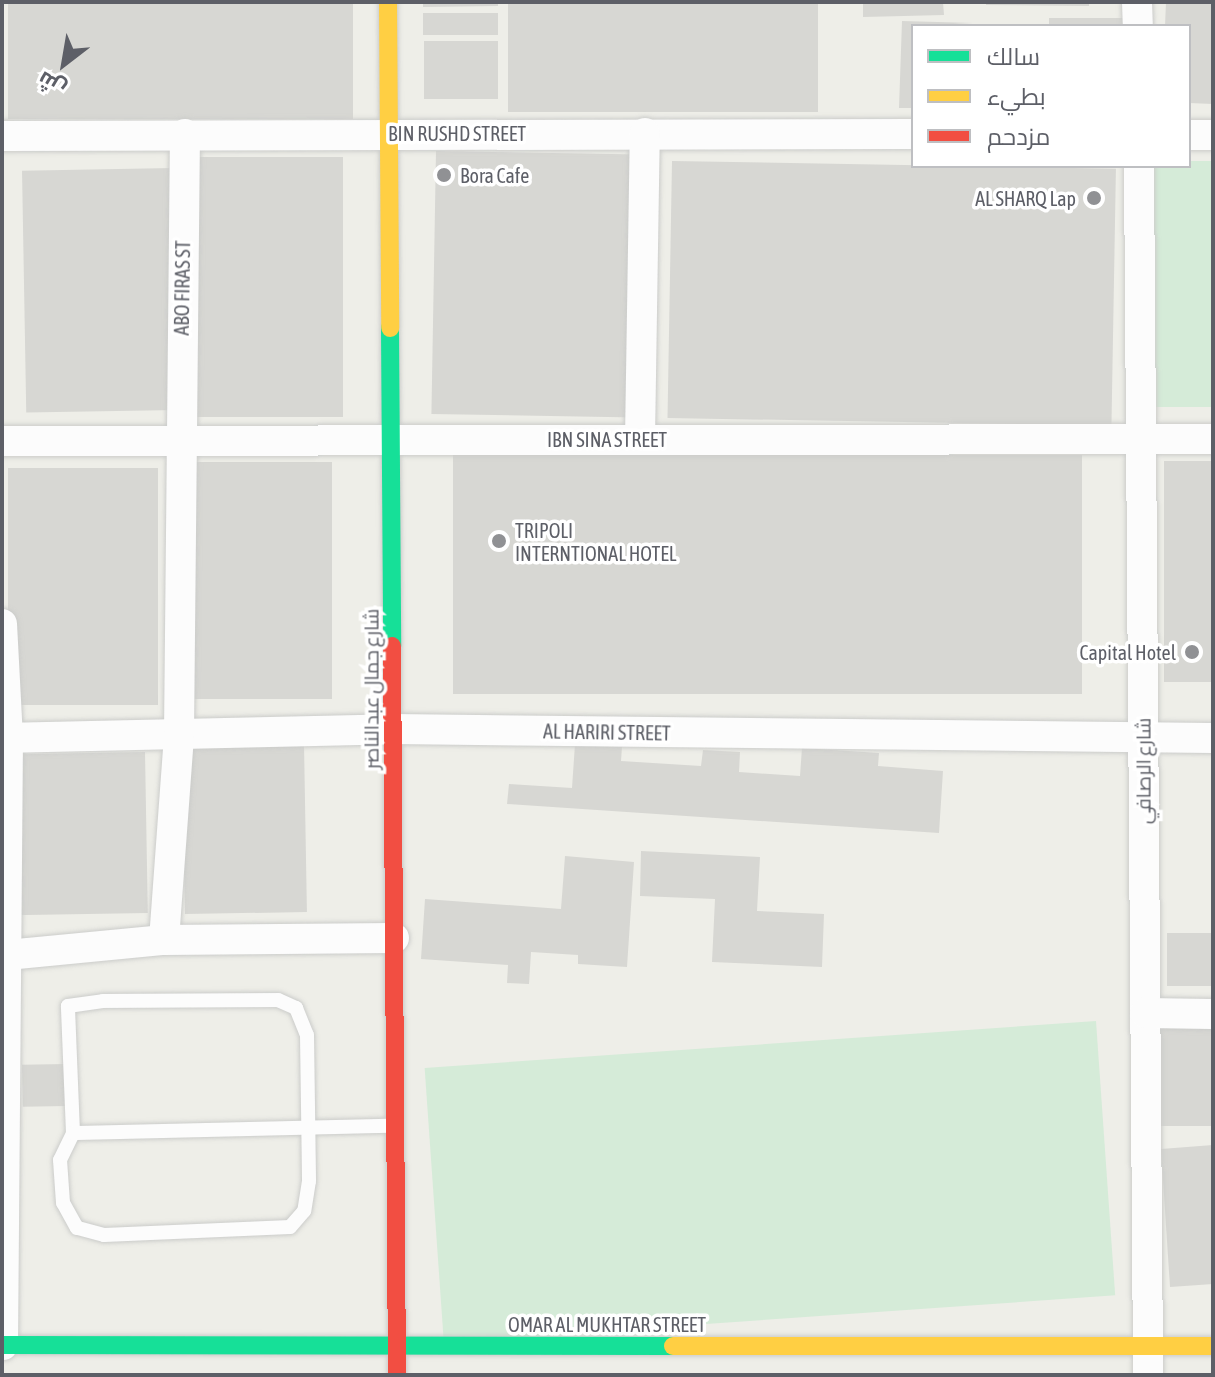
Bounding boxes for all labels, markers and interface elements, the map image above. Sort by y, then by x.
north arrow [24,24,104,104]
legend [911,24,1191,168]
text: سالك [987,43,1040,70]
text: ش [33,66,70,103]
text: بطيء [987,83,1046,110]
street label: BIN RUSHD STREET [388,121,526,145]
text: مزدحم [987,123,1050,150]
place label: Bora Cafe [460,163,529,187]
marker: Bora Cafe [435,166,453,184]
place label: AL SHARQ Lap [975,186,1076,210]
marker: AL SHARQ Lap [1083,187,1105,209]
street label: ABO FIRAS ST [169,240,195,336]
street label: IBN SINA STREET [547,427,667,451]
place label: TRIPOLI INTERNTIONAL HOTEL [515,518,677,565]
marker: TRIPOLI INTERNTIONAL HOTEL [490,532,508,550]
street label: شارع جمال عبدالناصر [359,609,383,769]
place label: Capital Hotel [1080,640,1176,664]
marker: Capital Hotel [1183,643,1201,661]
street label: شارع الرصافي [1131,718,1155,824]
street label: AL HARIRI STREET [543,719,671,745]
street label: OMAR AL MUKHTAR STREET [508,1312,706,1336]

